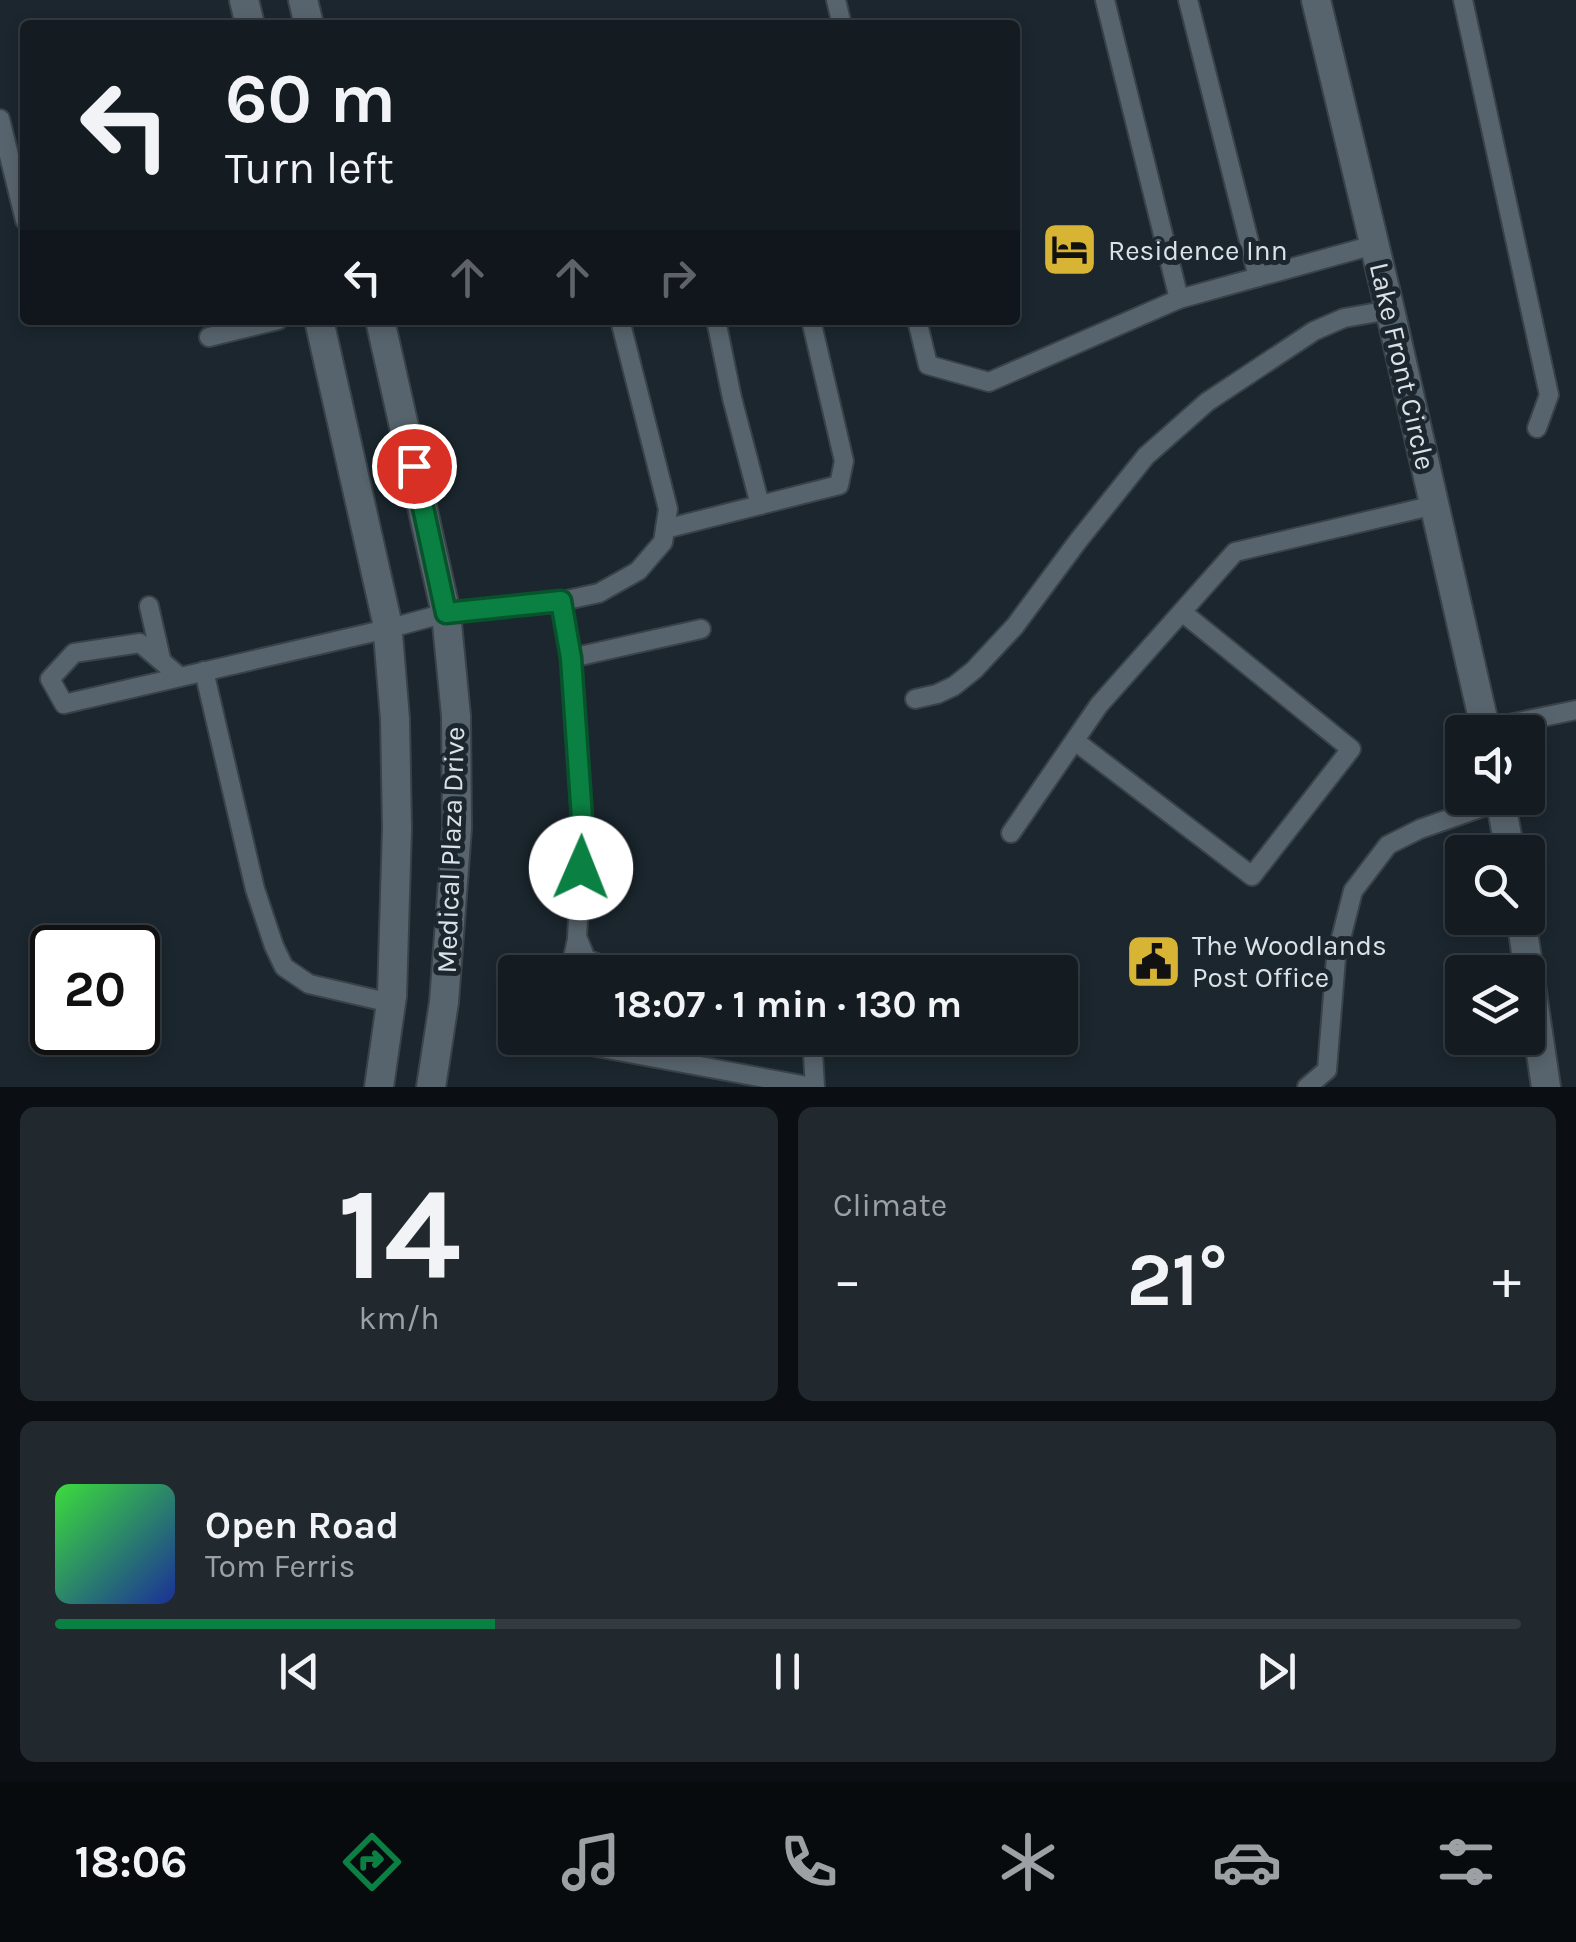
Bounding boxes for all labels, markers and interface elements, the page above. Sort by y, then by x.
text: 60 m [225,58,396,140]
icon: left [60,60,190,190]
text: Turn left [225,142,394,194]
hotel icon: Residence Inn [1039,220,1099,280]
place label: Residence Inn [1108,234,1288,267]
icon: left [335,250,390,305]
icon: ahead [440,250,495,305]
icon: ahead [545,250,600,305]
icon: right [650,250,705,305]
street label: Lake Front Circle [1363,259,1442,473]
pin [372,424,457,509]
icon: arrive [387,439,442,494]
map controls [1445,715,1545,1055]
button: sound [1445,715,1545,815]
street label: Medical Plaza Drive [430,726,471,974]
position arrow [529,816,633,920]
button: search [1445,835,1545,935]
speed limit sign: 20 [30,925,160,1055]
place label: The Woodlands Post Office [1192,929,1387,994]
public building icon: The Woodlands Post Office [1123,931,1183,991]
button: layers [1445,955,1545,1055]
text: 18:07 · 1 min · 130 m [614,982,962,1027]
text: 14 [337,1159,461,1311]
text: Climate [833,1187,947,1224]
text: 21° [1126,1236,1228,1324]
text: − [833,1248,862,1312]
text: + [1492,1248,1521,1312]
text: km/h [358,1300,440,1337]
text: Open Road [205,1503,399,1548]
text: Tom Ferris [205,1548,355,1585]
icon: previous [272,1644,327,1699]
icon: pause [760,1644,815,1699]
icon: next [1249,1644,1304,1699]
icon: directions [337,1827,407,1897]
icon: music [556,1827,626,1897]
icon: phone [774,1827,844,1897]
icon: climate [993,1827,1063,1897]
icon: car [1212,1827,1282,1897]
icon: filters [1431,1827,1501,1897]
text: 18:06 [74,1836,188,1888]

